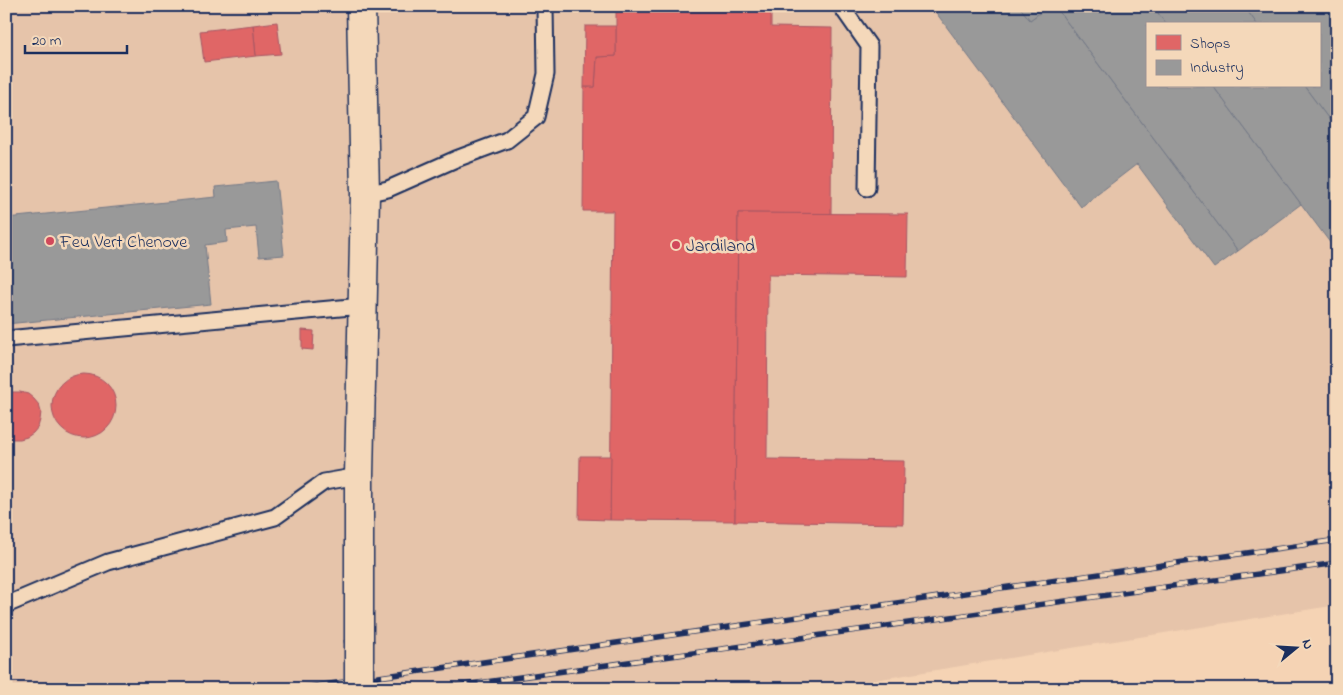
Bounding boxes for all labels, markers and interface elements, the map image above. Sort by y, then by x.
scale bar [25,22,128,54]
legend [1146,22,1320,88]
text: 20 m [32,30,62,52]
text: Shops [1190,33,1230,55]
text: Industry [1190,57,1244,80]
place label: Feu Vert Chenove [59,230,188,256]
place label: Jardiland [686,234,755,260]
marker: Feu Vert Chenove [44,235,56,247]
marker: Jardiland [670,239,682,251]
north arrow [1270,622,1320,672]
text: N [1295,637,1318,652]

